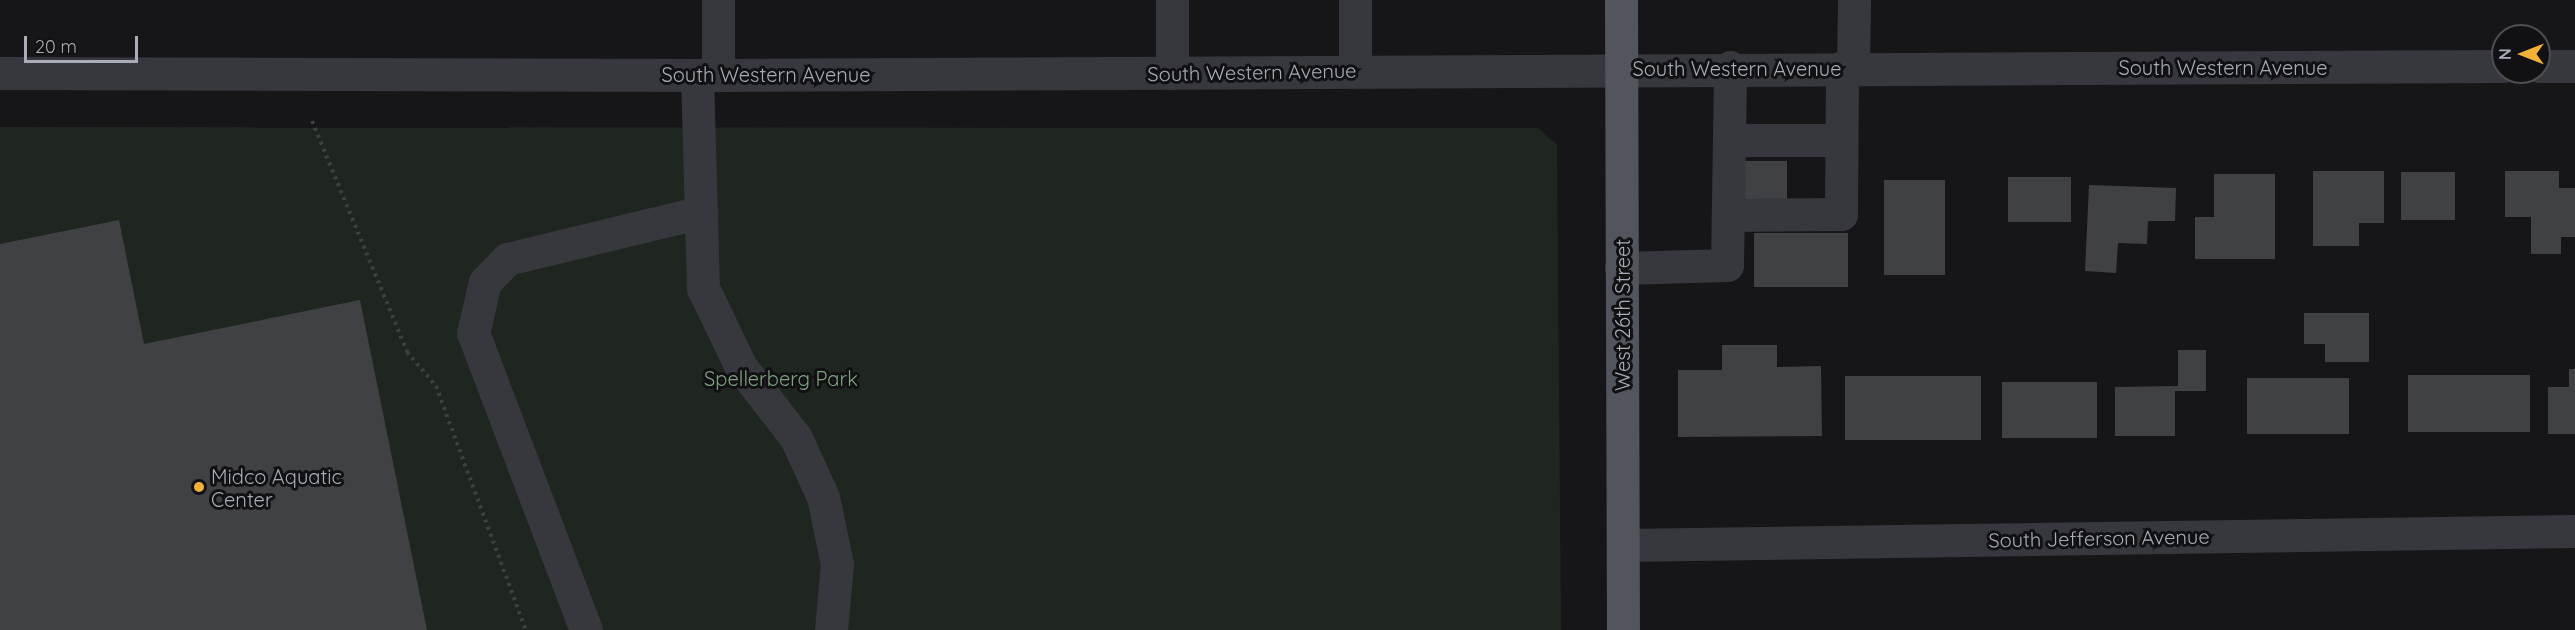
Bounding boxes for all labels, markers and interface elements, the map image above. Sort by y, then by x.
scale bar [27,24,141,62]
north arrow [2491,24,2551,84]
text: 20 m [35,35,77,58]
text: N [2495,48,2515,60]
street label: South Western Avenue [2118,55,2328,79]
street label: South Western Avenue [1632,56,1842,80]
street label: South Western Avenue [1147,58,1357,86]
street label: South Western Avenue [661,62,871,86]
street label: West 26th Street [1610,239,1634,391]
park label: Spellerberg Park [704,366,858,390]
place label: Midco Aquatic Center [211,464,342,511]
marker: Midco Aquatic Center [192,480,206,494]
street label: South Jefferson Avenue [1988,524,2210,552]

